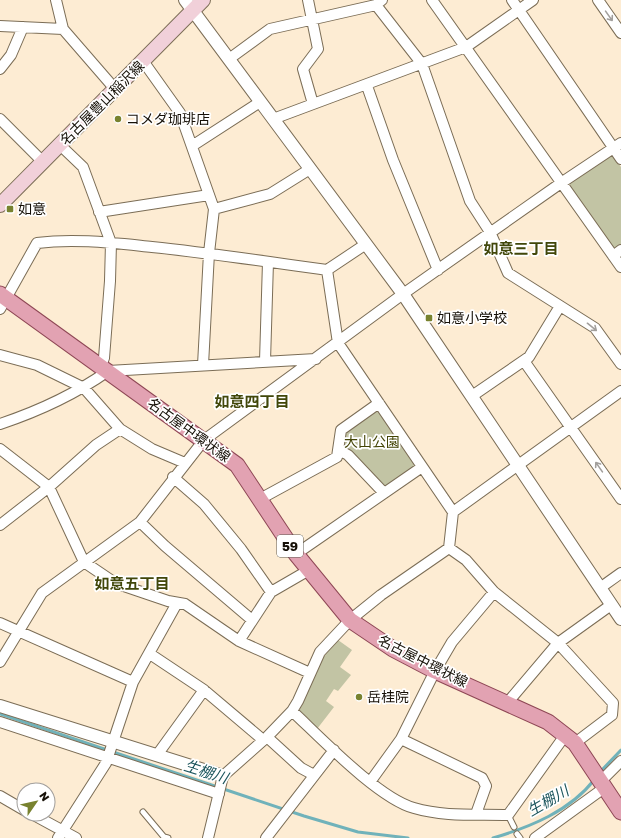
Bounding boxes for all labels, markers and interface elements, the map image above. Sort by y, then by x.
one-way arrow [605,11,614,22]
street label: 名古屋豊山稲沢線 [56,57,147,148]
place label: コメダ珈琲店 [126,110,210,127]
marker: コメダ珈琲店 [113,114,123,124]
place label: 如意 [18,200,46,217]
marker: 如意 [5,204,15,214]
district label: 如意三丁目 [483,239,559,257]
place label: 如意小学校 [437,309,507,326]
marker: 如意小学校 [424,313,434,323]
one-way arrow [587,323,598,332]
district label: 如意四丁目 [214,392,290,410]
street label: 名古屋中環状線 [145,394,234,465]
park label: 大山公園 [344,433,400,450]
one-way arrow [594,461,603,472]
road number: 59 [277,535,303,557]
district label: 如意五丁目 [94,574,170,592]
street label: 名古屋中環状線 [376,631,471,690]
place label: 岳桂院 [367,688,409,705]
marker: 岳桂院 [354,692,364,702]
water label: 生棚川 [182,756,232,787]
water label: 生棚川 [524,780,573,819]
north arrow [16,782,56,822]
text: N [37,789,52,803]

